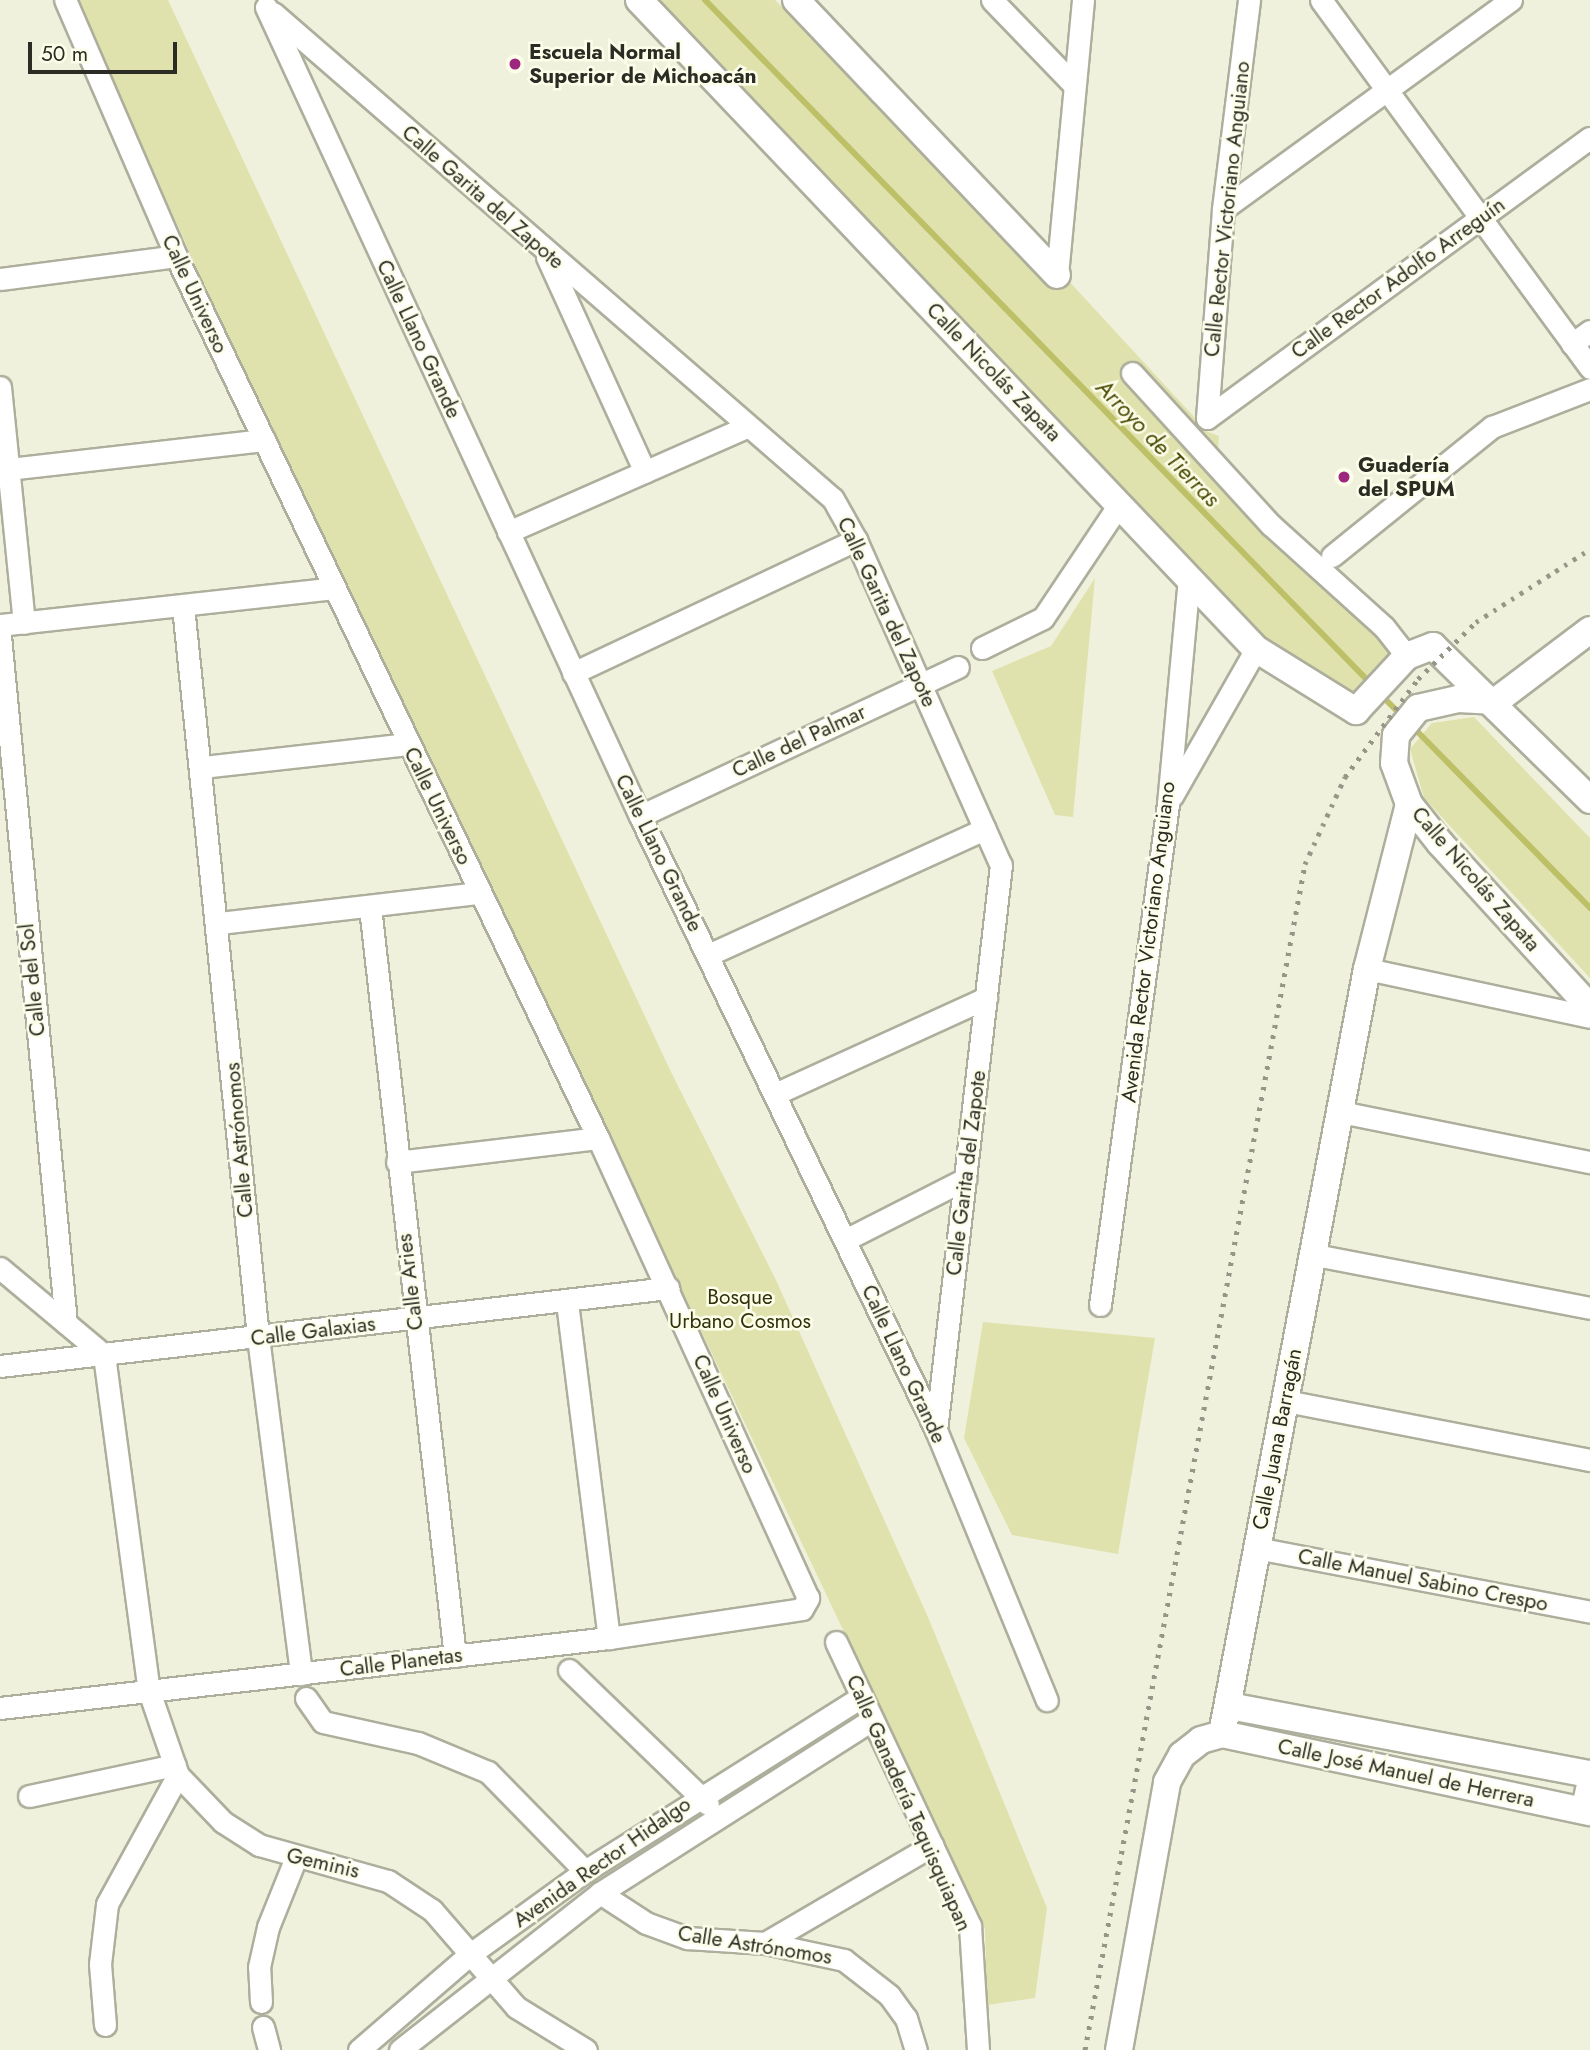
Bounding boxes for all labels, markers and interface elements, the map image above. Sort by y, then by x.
scale bar [32,28,180,72]
text: 50 m [41,39,88,69]
place label: Escuela Normal Superior de Michoacán [529,39,757,89]
marker: Escuela Normal Superior de Michoacán [507,56,523,72]
street label: Calle Rector Victoriano Anguiano [1199,60,1255,358]
street label: Calle Garita del Zapote [397,120,569,274]
street label: Calle Rector Adolfo Arreguín [1286,192,1510,364]
street label: Calle Universo [157,231,233,357]
street label: Calle Llano Grande [371,256,467,422]
street label: Calle Nicolás Zapata [921,297,1067,447]
water label: Arroyo de Tierras [1090,374,1226,512]
place label: Guadería del SPUM [1358,452,1455,502]
marker: Guadería del SPUM [1336,469,1352,485]
street label: Calle Garita del Zapote [832,513,942,711]
street label: Calle del Palmar [728,699,870,783]
street label: Calle Universo [399,743,477,869]
street label: Calle Llano Grande [610,770,708,936]
street label: Avenida Rector Victoriano Anguiano [1116,780,1180,1104]
street label: Calle Nicolás Zapata [1406,802,1546,956]
street label: Calle del Sol [14,923,50,1037]
street label: Calle Astrónomos [220,1061,258,1219]
street label: Calle Garita del Zapote [941,1069,991,1277]
street label: Calle Aries [392,1232,428,1332]
street label: Calle Llano Grande [856,1281,952,1447]
park label: Bosque Urbano Cosmos [669,1284,811,1334]
street label: Calle Galaxias [249,1311,377,1351]
street label: Calle Juana Barragán [1247,1346,1307,1532]
street label: Calle Universo [688,1351,762,1477]
street label: Calle Manuel Sabino Crespo [1296,1543,1550,1617]
street label: Calle Planetas [338,1642,464,1682]
street label: Calle Ganadería Tequisquiapan [841,1671,977,1935]
street label: Calle José Manuel de Herrera [1275,1733,1537,1813]
street label: Avenida Rector Hidalgo [508,1791,696,1933]
street label: Geminis [284,1842,362,1884]
street label: Calle Astrónomos [676,1920,834,1970]

